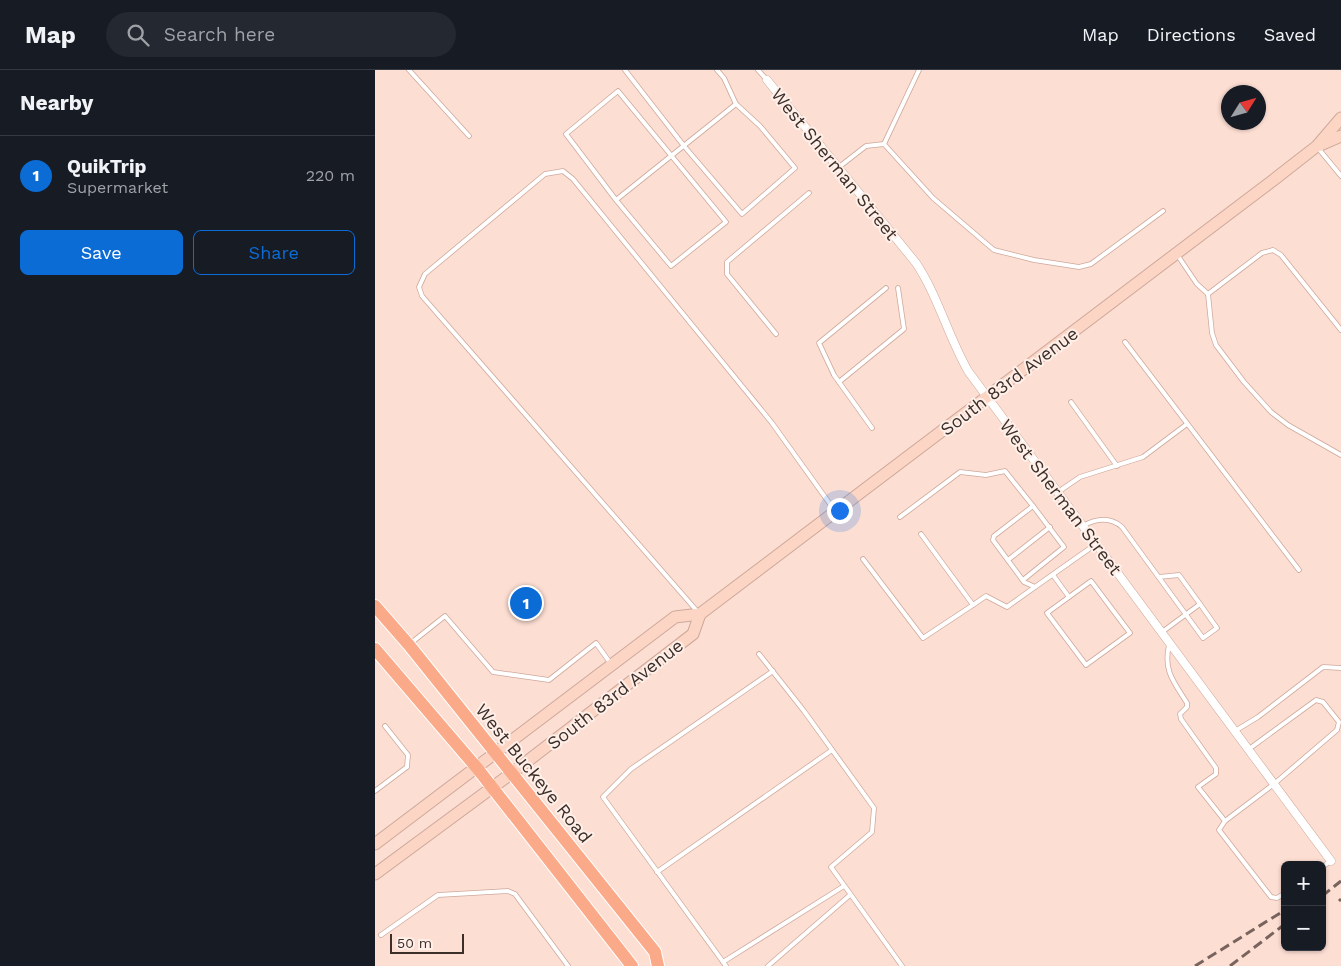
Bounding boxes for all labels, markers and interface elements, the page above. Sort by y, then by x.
search box [106,12,456,57]
text: Map [25,21,76,49]
icon: search [124,21,152,49]
text: Search here [164,23,275,46]
text: Map [1082,24,1119,45]
text: Directions [1147,24,1236,45]
text: Saved [1264,24,1316,45]
street label: West Sherman Street [767,84,903,245]
north arrow [1221,85,1266,130]
text: Nearby [20,90,93,115]
text: QuikTrip [67,155,146,178]
text: 1 [33,166,39,185]
text: 220 m [306,166,355,185]
text: Supermarket [67,178,168,197]
button: Save [20,230,183,275]
button: Share [193,230,355,275]
street label: South 83rd Avenue [936,322,1082,440]
street label: West Sherman Street [996,415,1127,579]
your location [827,498,853,524]
pin: 1 [510,584,542,622]
street label: South 83rd Avenue [543,634,687,754]
street label: West Buckeye Road [471,699,597,847]
map controls [1281,861,1326,951]
button: + [1281,861,1326,906]
button: − [1281,906,1326,951]
scale bar [390,931,464,954]
text: 50 m [397,935,432,951]

